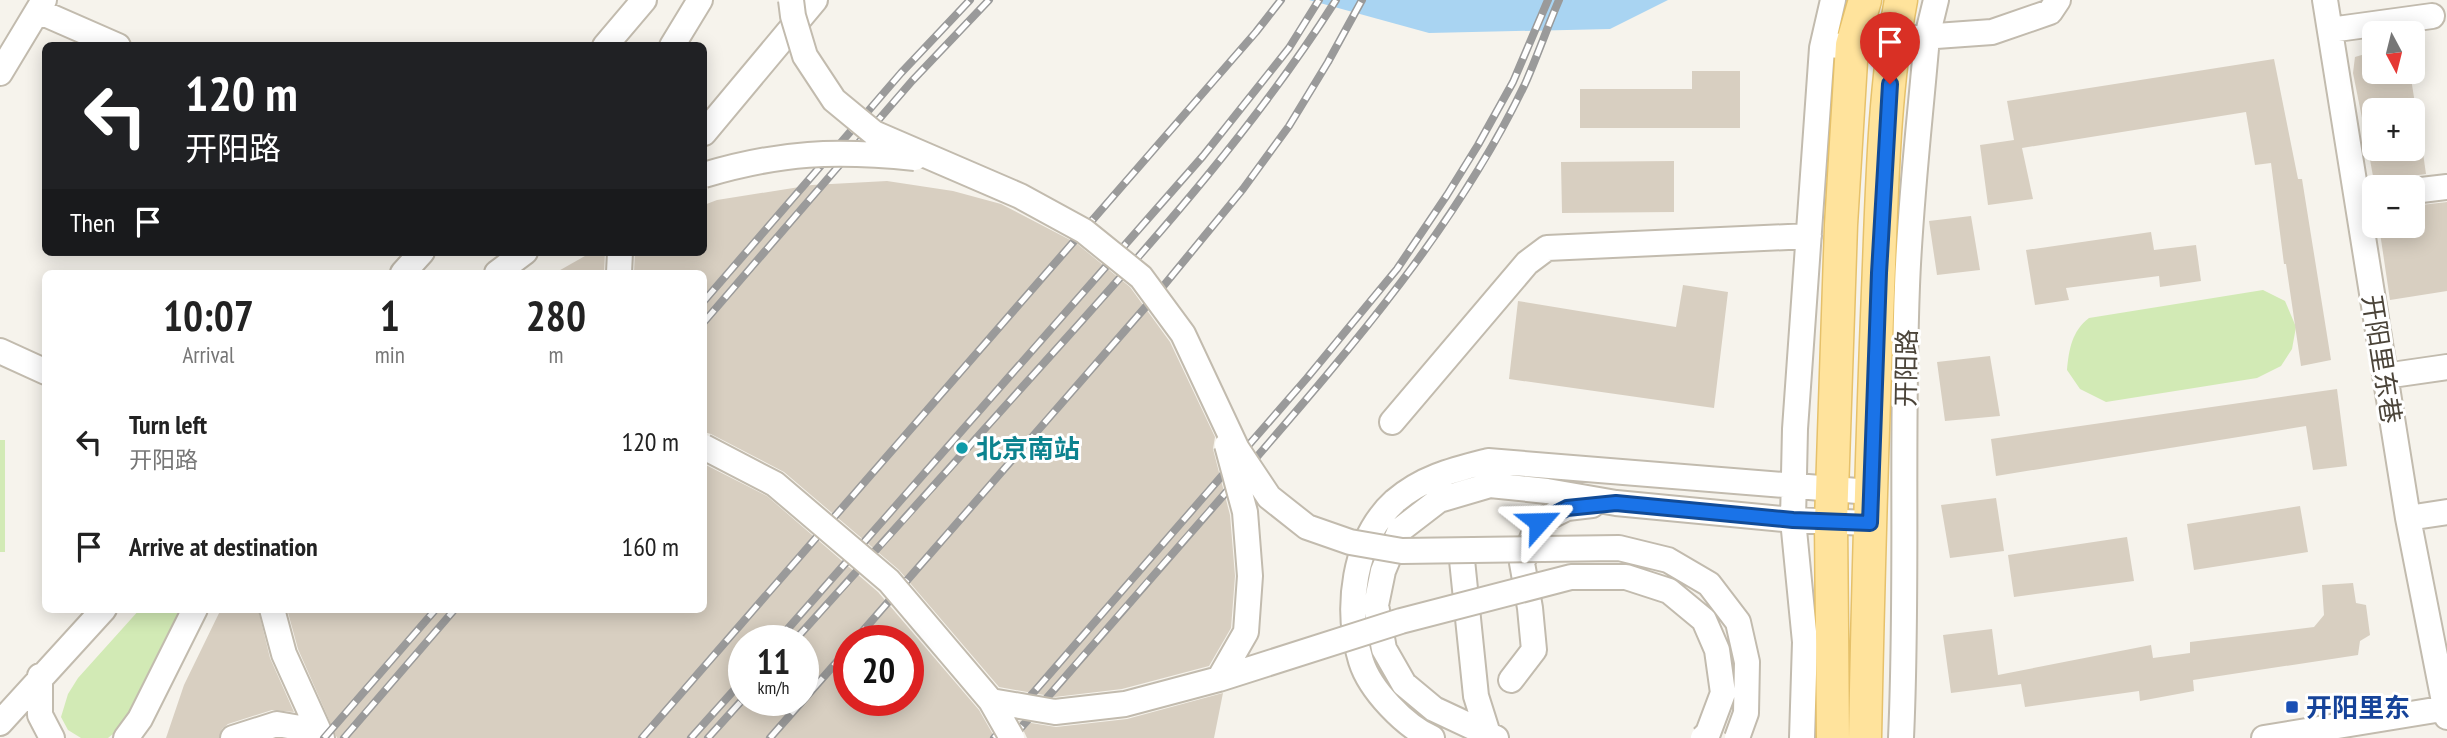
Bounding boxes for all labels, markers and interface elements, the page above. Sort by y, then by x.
pin [1860,12.0,1920,84]
north arrow [2362,21,2426,84]
map controls [2362,21,2425,238]
icon: arrive [1871,23,1909,61]
text: 120 m [185,61,298,125]
icon: left [70,70,161,161]
button: + [2362,98,2425,161]
text: 开阳路 [185,127,281,169]
button: − [2362,175,2425,238]
icon: arrive [129,203,167,241]
text: Then [70,206,115,239]
text: 10:07 [163,288,254,343]
text: 1 [380,288,400,343]
text: 280 [526,288,586,343]
street label: 开阳里东巷 [2356,292,2408,426]
street label: 开阳路 [1889,329,1923,407]
text: Arrival [182,340,234,369]
text: min [375,340,405,369]
text: m [548,340,563,369]
text: Turn left [129,408,207,441]
icon: left [70,423,108,461]
text: 120 m [621,425,679,458]
place label: 北京南站 [976,432,1080,465]
marker: 北京南站 [954,440,970,456]
text: 开阳路 [129,445,198,474]
position arrow [1502,485,1576,559]
icon: arrive [70,528,108,566]
text: Arrive at destination [129,530,318,563]
text: 160 m [621,530,679,563]
speed limit sign: 20 [833,625,924,716]
text: 11 [757,638,790,684]
text: km/h [758,676,789,699]
place label: 开阳里东 [2306,691,2410,724]
marker: 开阳里东 [2284,699,2300,715]

